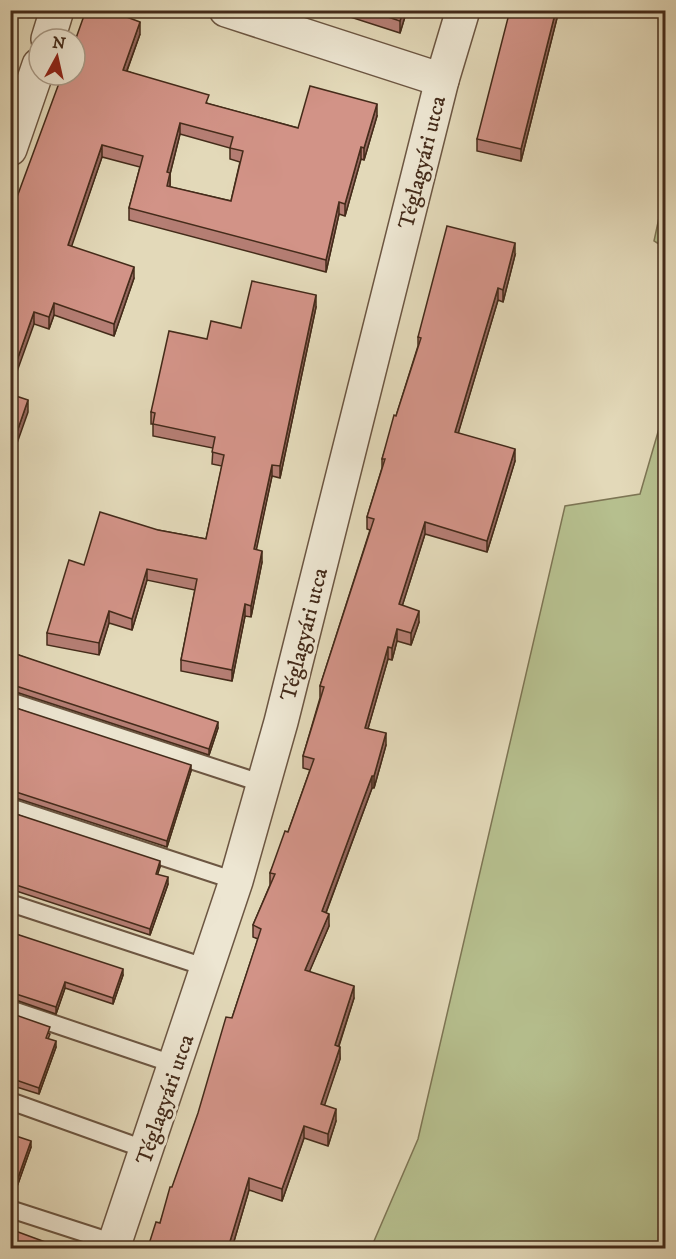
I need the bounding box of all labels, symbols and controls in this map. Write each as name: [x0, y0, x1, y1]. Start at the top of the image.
north arrow: [27, 27, 87, 87]
text: N: [51, 32, 67, 54]
street label: Téglagyári utca: [393, 92, 452, 232]
street label: Téglagyári utca: [275, 564, 334, 704]
street label: Téglagyári utca: [131, 1030, 201, 1168]

